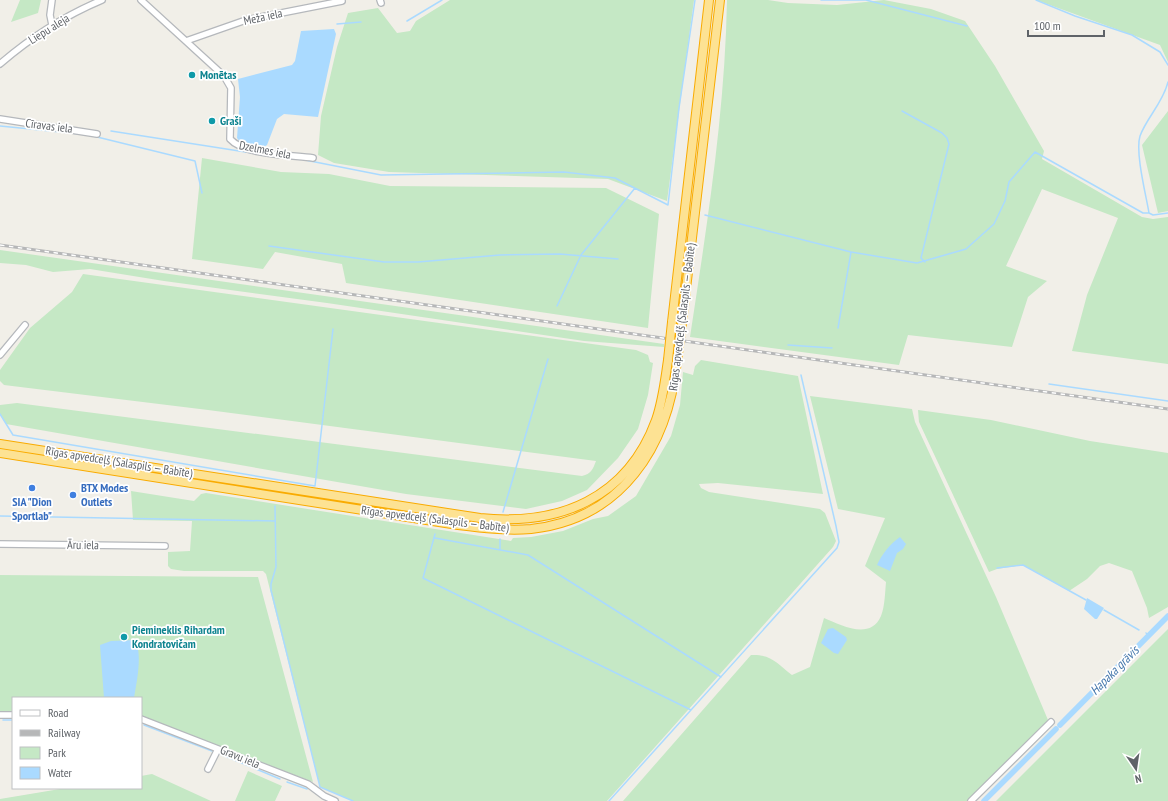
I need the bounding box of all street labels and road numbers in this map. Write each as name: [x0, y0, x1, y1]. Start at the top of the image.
street label: Meža iela: [242, 5, 284, 28]
street label: Liepu aleja: [25, 10, 72, 47]
street label: Cīravas iela: [25, 115, 74, 136]
street label: Dzelmes iela: [238, 137, 293, 162]
street label: Rīgas apvedceļš (Salaspils — Babīte): [665, 242, 698, 392]
street label: Rīgas apvedceļš (Salaspils — Babīte): [45, 442, 194, 481]
street label: Rīgas apvedceļš (Salaspils — Babīte): [360, 502, 510, 535]
street label: Āru iela: [67, 537, 99, 552]
street label: Gravu iela: [218, 742, 262, 771]

